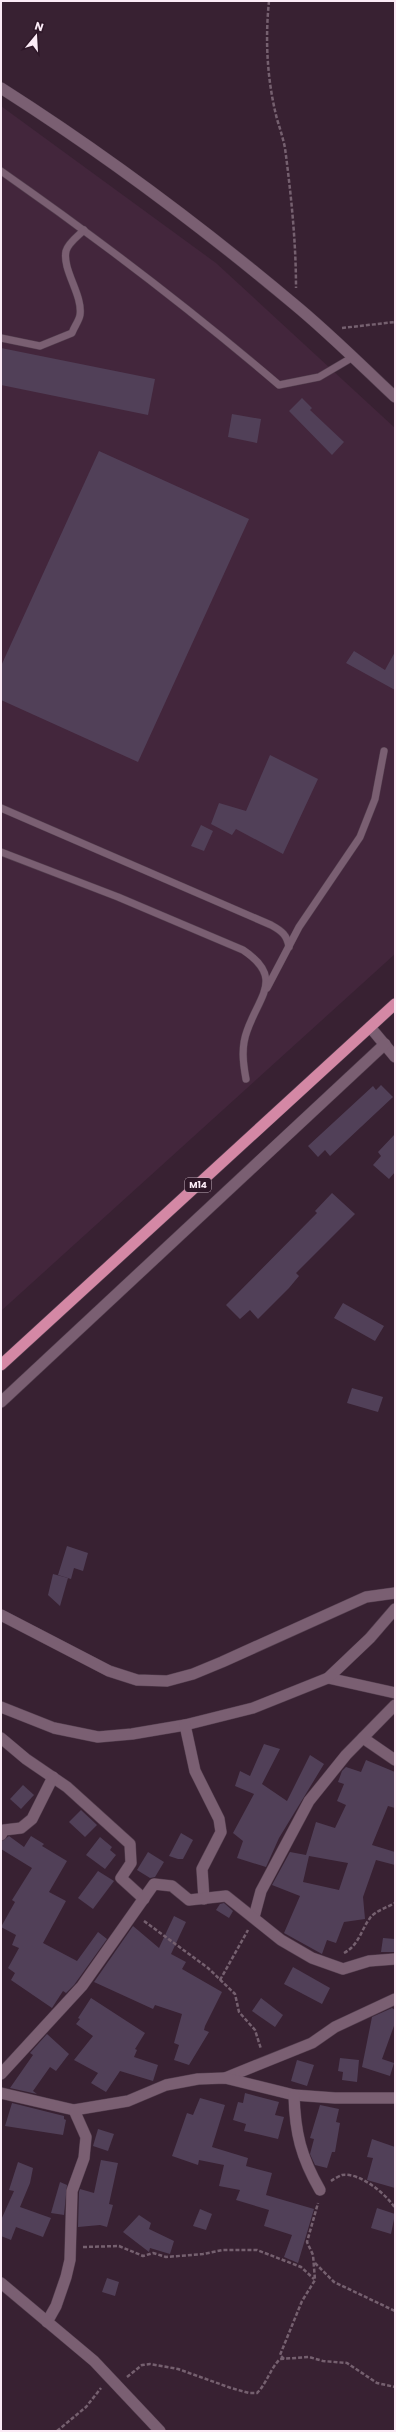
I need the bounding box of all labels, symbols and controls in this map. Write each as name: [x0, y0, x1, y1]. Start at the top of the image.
north arrow: [16, 16, 56, 56]
text: N: [33, 18, 46, 35]
road number: M14: [185, 1178, 211, 1192]

